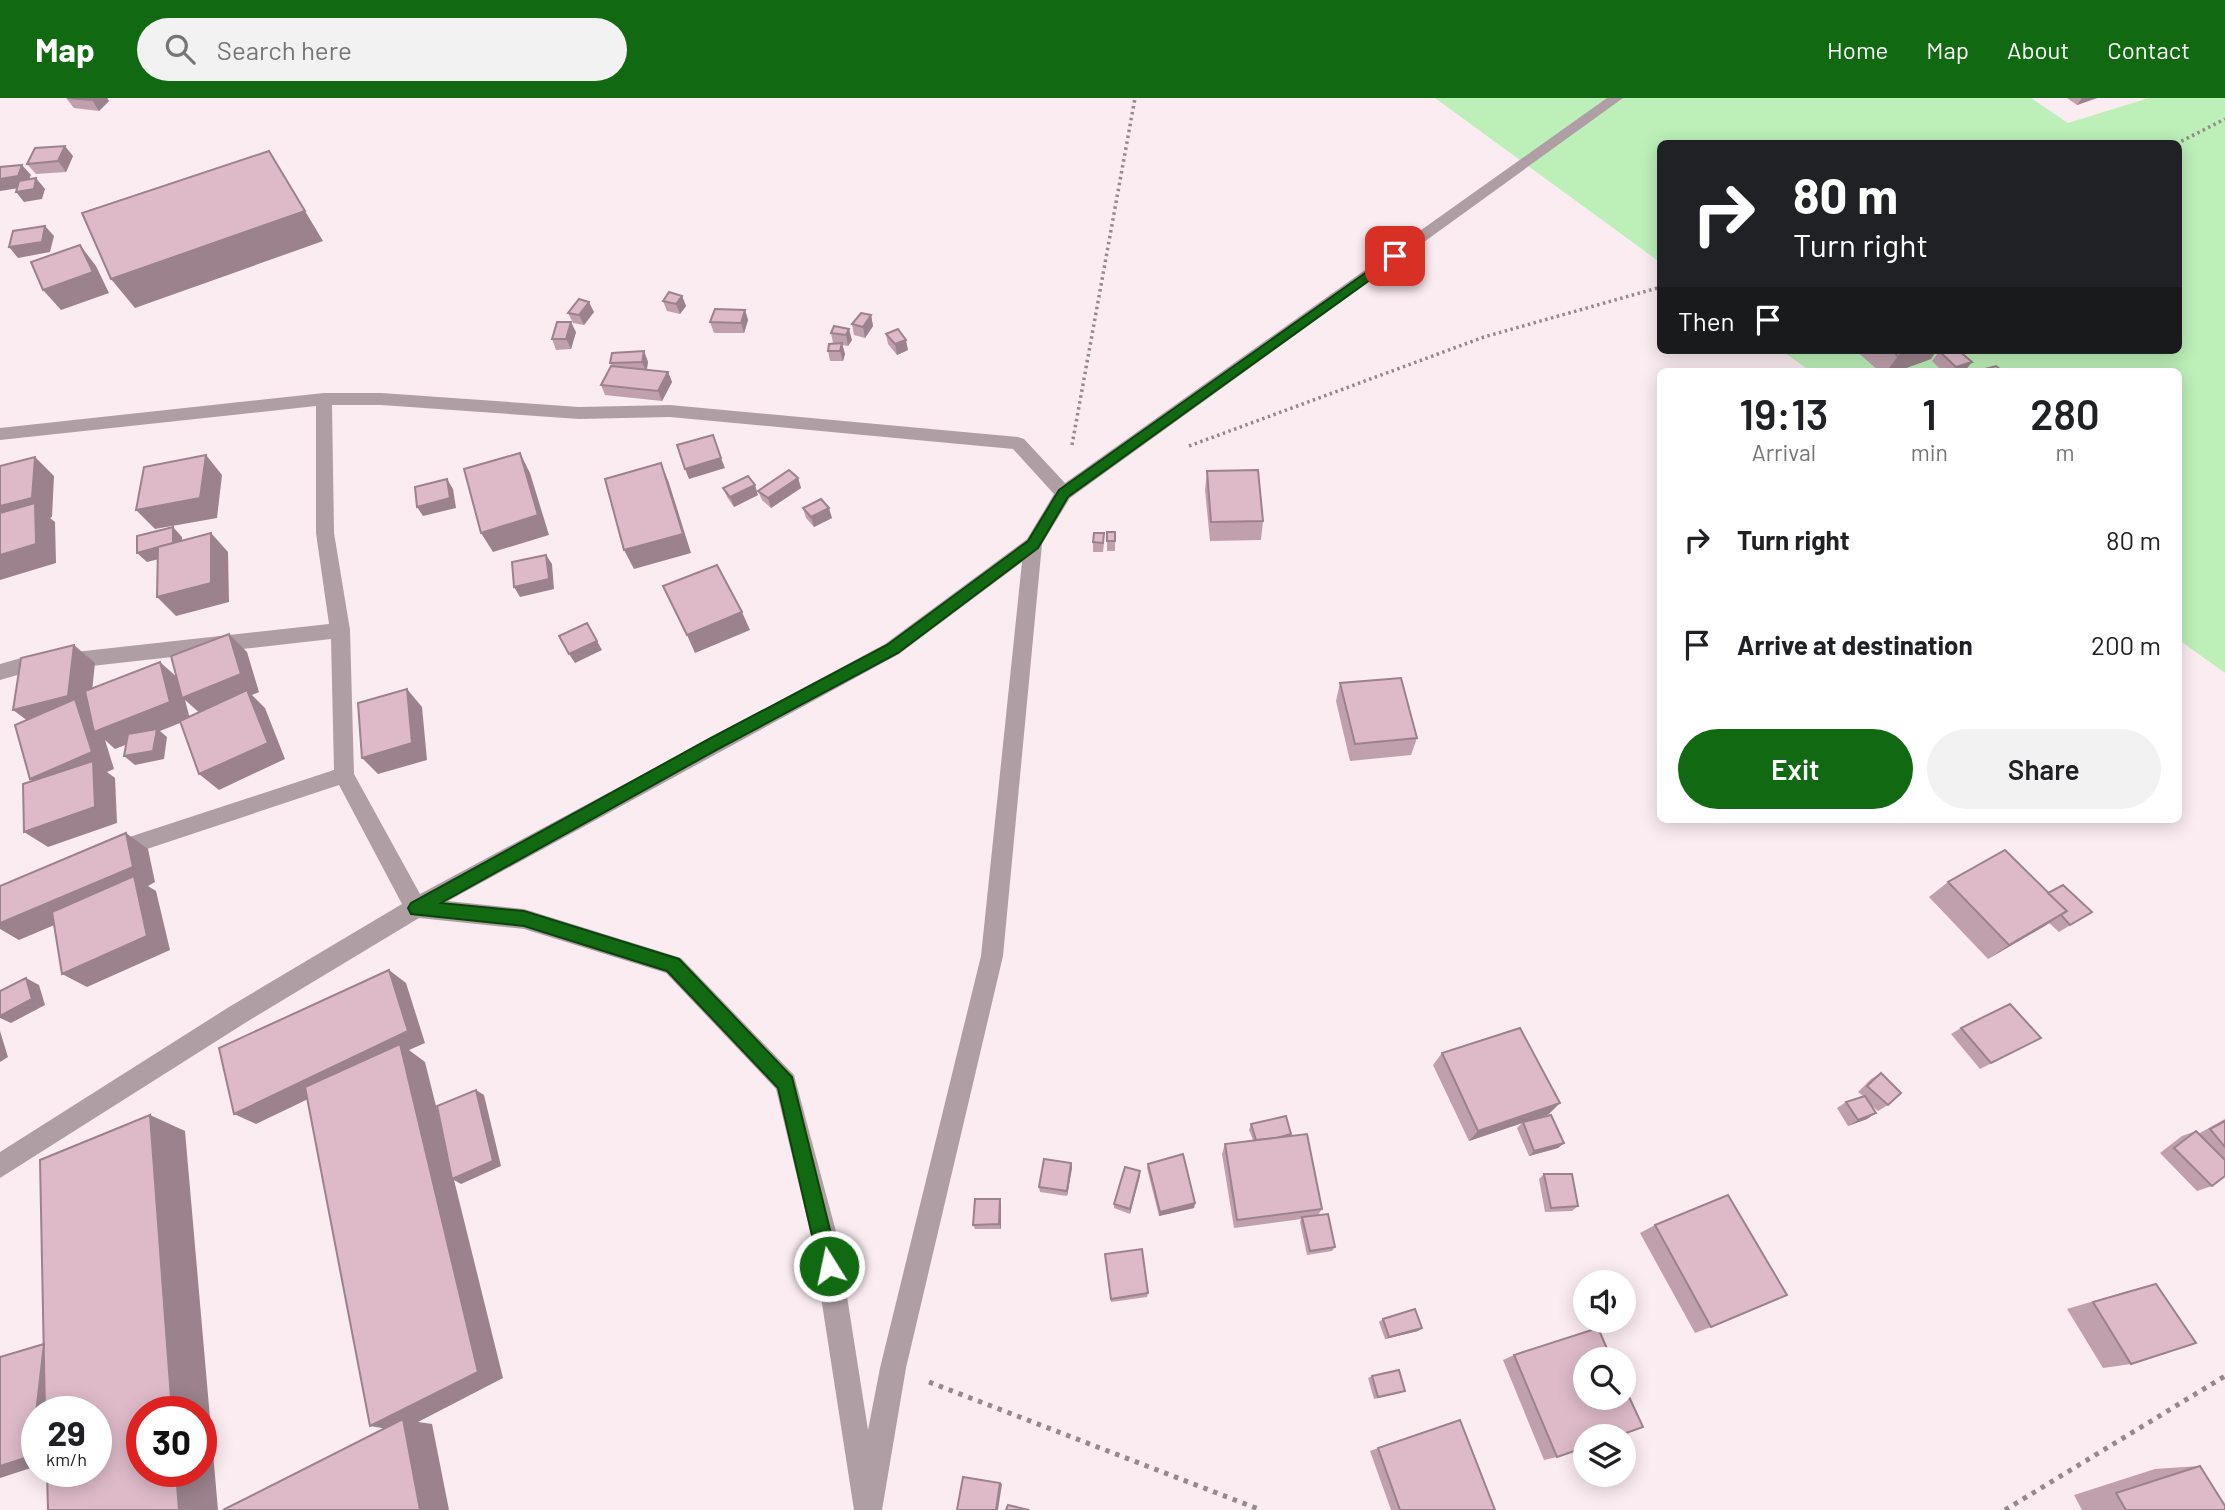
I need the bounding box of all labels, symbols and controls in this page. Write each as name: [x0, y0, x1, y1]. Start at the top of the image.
search box: [137, 18, 627, 81]
text: Map: [35, 29, 95, 69]
icon: search: [161, 30, 199, 68]
text: Search here: [217, 34, 352, 65]
text: Home: [1827, 35, 1888, 64]
text: Map: [1926, 35, 1969, 64]
text: About: [2007, 35, 2069, 64]
text: Contact: [2107, 35, 2190, 64]
text: 80 m: [1793, 165, 1898, 224]
icon: right: [1678, 168, 1769, 259]
text: Turn right: [1793, 225, 1928, 263]
pin: [1365, 226, 1425, 286]
icon: arrive: [1376, 237, 1414, 275]
icon: arrive: [1749, 301, 1787, 339]
text: Then: [1678, 305, 1735, 336]
text: 19:13: [1739, 388, 1828, 438]
text: 1: [1922, 388, 1937, 438]
text: 280: [2030, 388, 2100, 438]
text: Arrival: [1752, 438, 1816, 466]
text: min: [1911, 438, 1948, 466]
text: m: [2055, 438, 2074, 466]
icon: right: [1678, 521, 1716, 559]
text: Turn right: [1737, 524, 1850, 555]
text: 80 m: [2106, 524, 2161, 555]
icon: arrive: [1678, 626, 1716, 664]
text: Arrive at destination: [1737, 629, 1973, 660]
text: 200 m: [2091, 629, 2161, 660]
button: Exit: [1678, 729, 1913, 809]
button: Share: [1927, 729, 2161, 809]
position arrow: [792, 1229, 866, 1303]
map controls: [1573, 1270, 1636, 1487]
button: sound: [1573, 1270, 1636, 1333]
button: search: [1573, 1347, 1636, 1410]
speed limit sign: 30: [126, 1396, 217, 1487]
text: 29: [47, 1411, 86, 1453]
button: layers: [1573, 1424, 1636, 1487]
text: km/h: [46, 1448, 87, 1470]

